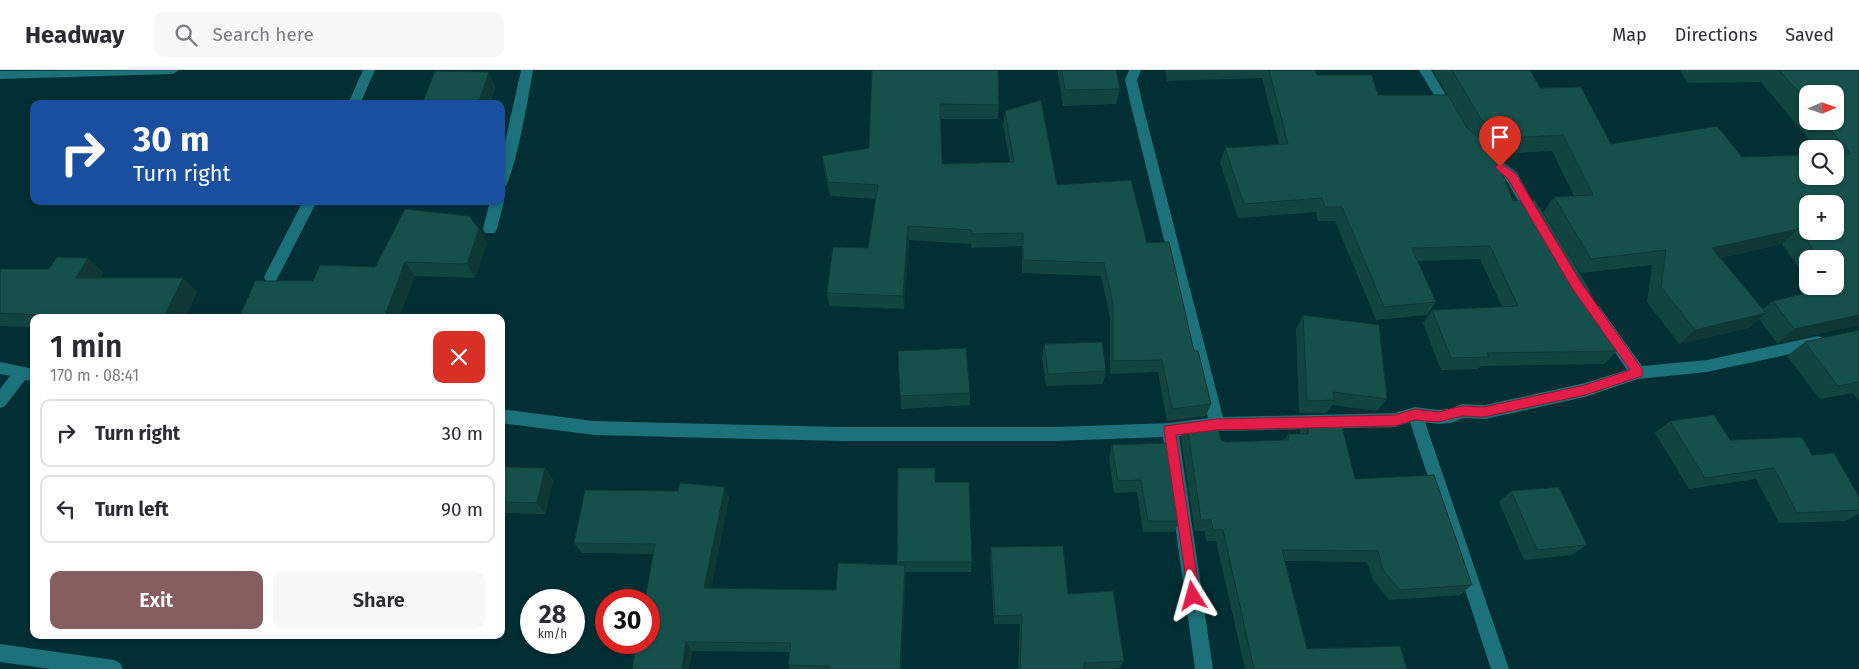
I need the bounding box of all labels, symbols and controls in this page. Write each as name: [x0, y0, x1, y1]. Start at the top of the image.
search box: [154, 12, 504, 57]
text: Headway: [25, 21, 124, 49]
icon: search: [172, 21, 200, 49]
text: Search here: [212, 23, 314, 46]
text: Map: [1612, 24, 1647, 46]
text: Directions: [1675, 24, 1757, 46]
text: Saved: [1785, 24, 1834, 46]
north arrow: [1799, 85, 1844, 130]
map controls: [1799, 85, 1844, 295]
pin: [1479, 116, 1521, 167]
text: 30 m: [133, 118, 210, 160]
icon: right: [50, 120, 115, 185]
icon: arrive: [1486, 123, 1514, 151]
button: search: [1799, 140, 1844, 185]
text: Turn right: [133, 160, 230, 187]
button: +: [1799, 195, 1844, 240]
button: −: [1799, 250, 1844, 295]
text: 1 min: [50, 329, 122, 365]
button: close: [433, 331, 485, 383]
text: 170 m · 08:41: [50, 366, 139, 385]
icon: right: [52, 419, 80, 447]
text: Turn right: [95, 422, 180, 445]
text: 30 m: [442, 422, 483, 445]
icon: left: [52, 495, 80, 523]
text: Turn left: [95, 498, 169, 521]
text: 90 m: [441, 498, 483, 521]
position arrow: [1166, 569, 1218, 621]
button: Exit: [50, 571, 263, 629]
button: Share: [273, 571, 485, 629]
speed limit sign: 30: [595, 589, 660, 654]
text: 28: [539, 600, 566, 630]
text: km/h: [538, 627, 567, 641]

